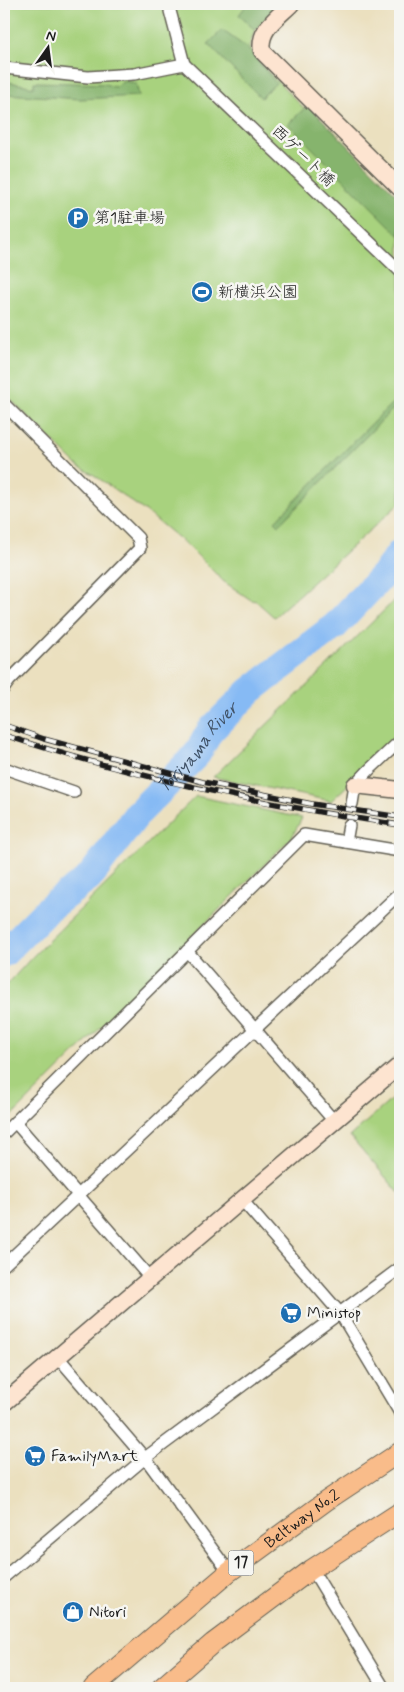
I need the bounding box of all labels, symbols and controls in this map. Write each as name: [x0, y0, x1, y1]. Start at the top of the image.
north arrow: [22, 22, 72, 72]
text: N: [44, 26, 58, 46]
street label: 西ゲート橋: [267, 121, 339, 191]
parking icon: 第1駐車場: [66, 206, 90, 230]
place label: 第1駐車場: [94, 208, 165, 229]
sports icon: 新横浜公園: [190, 280, 214, 304]
place label: 新横浜公園: [218, 282, 298, 303]
water label: Toriyama River: [152, 695, 246, 799]
supermarket icon: Ministop: [279, 1301, 303, 1325]
place label: Ministop: [307, 1303, 361, 1324]
supermarket icon: FamilyMart: [23, 1444, 47, 1468]
place label: FamilyMart: [51, 1446, 139, 1467]
street label: Beltway No.2: [260, 1484, 344, 1553]
road number: 17: [228, 1550, 254, 1576]
shop icon: Nitori: [61, 1600, 85, 1624]
place label: Nitori: [89, 1602, 126, 1623]

